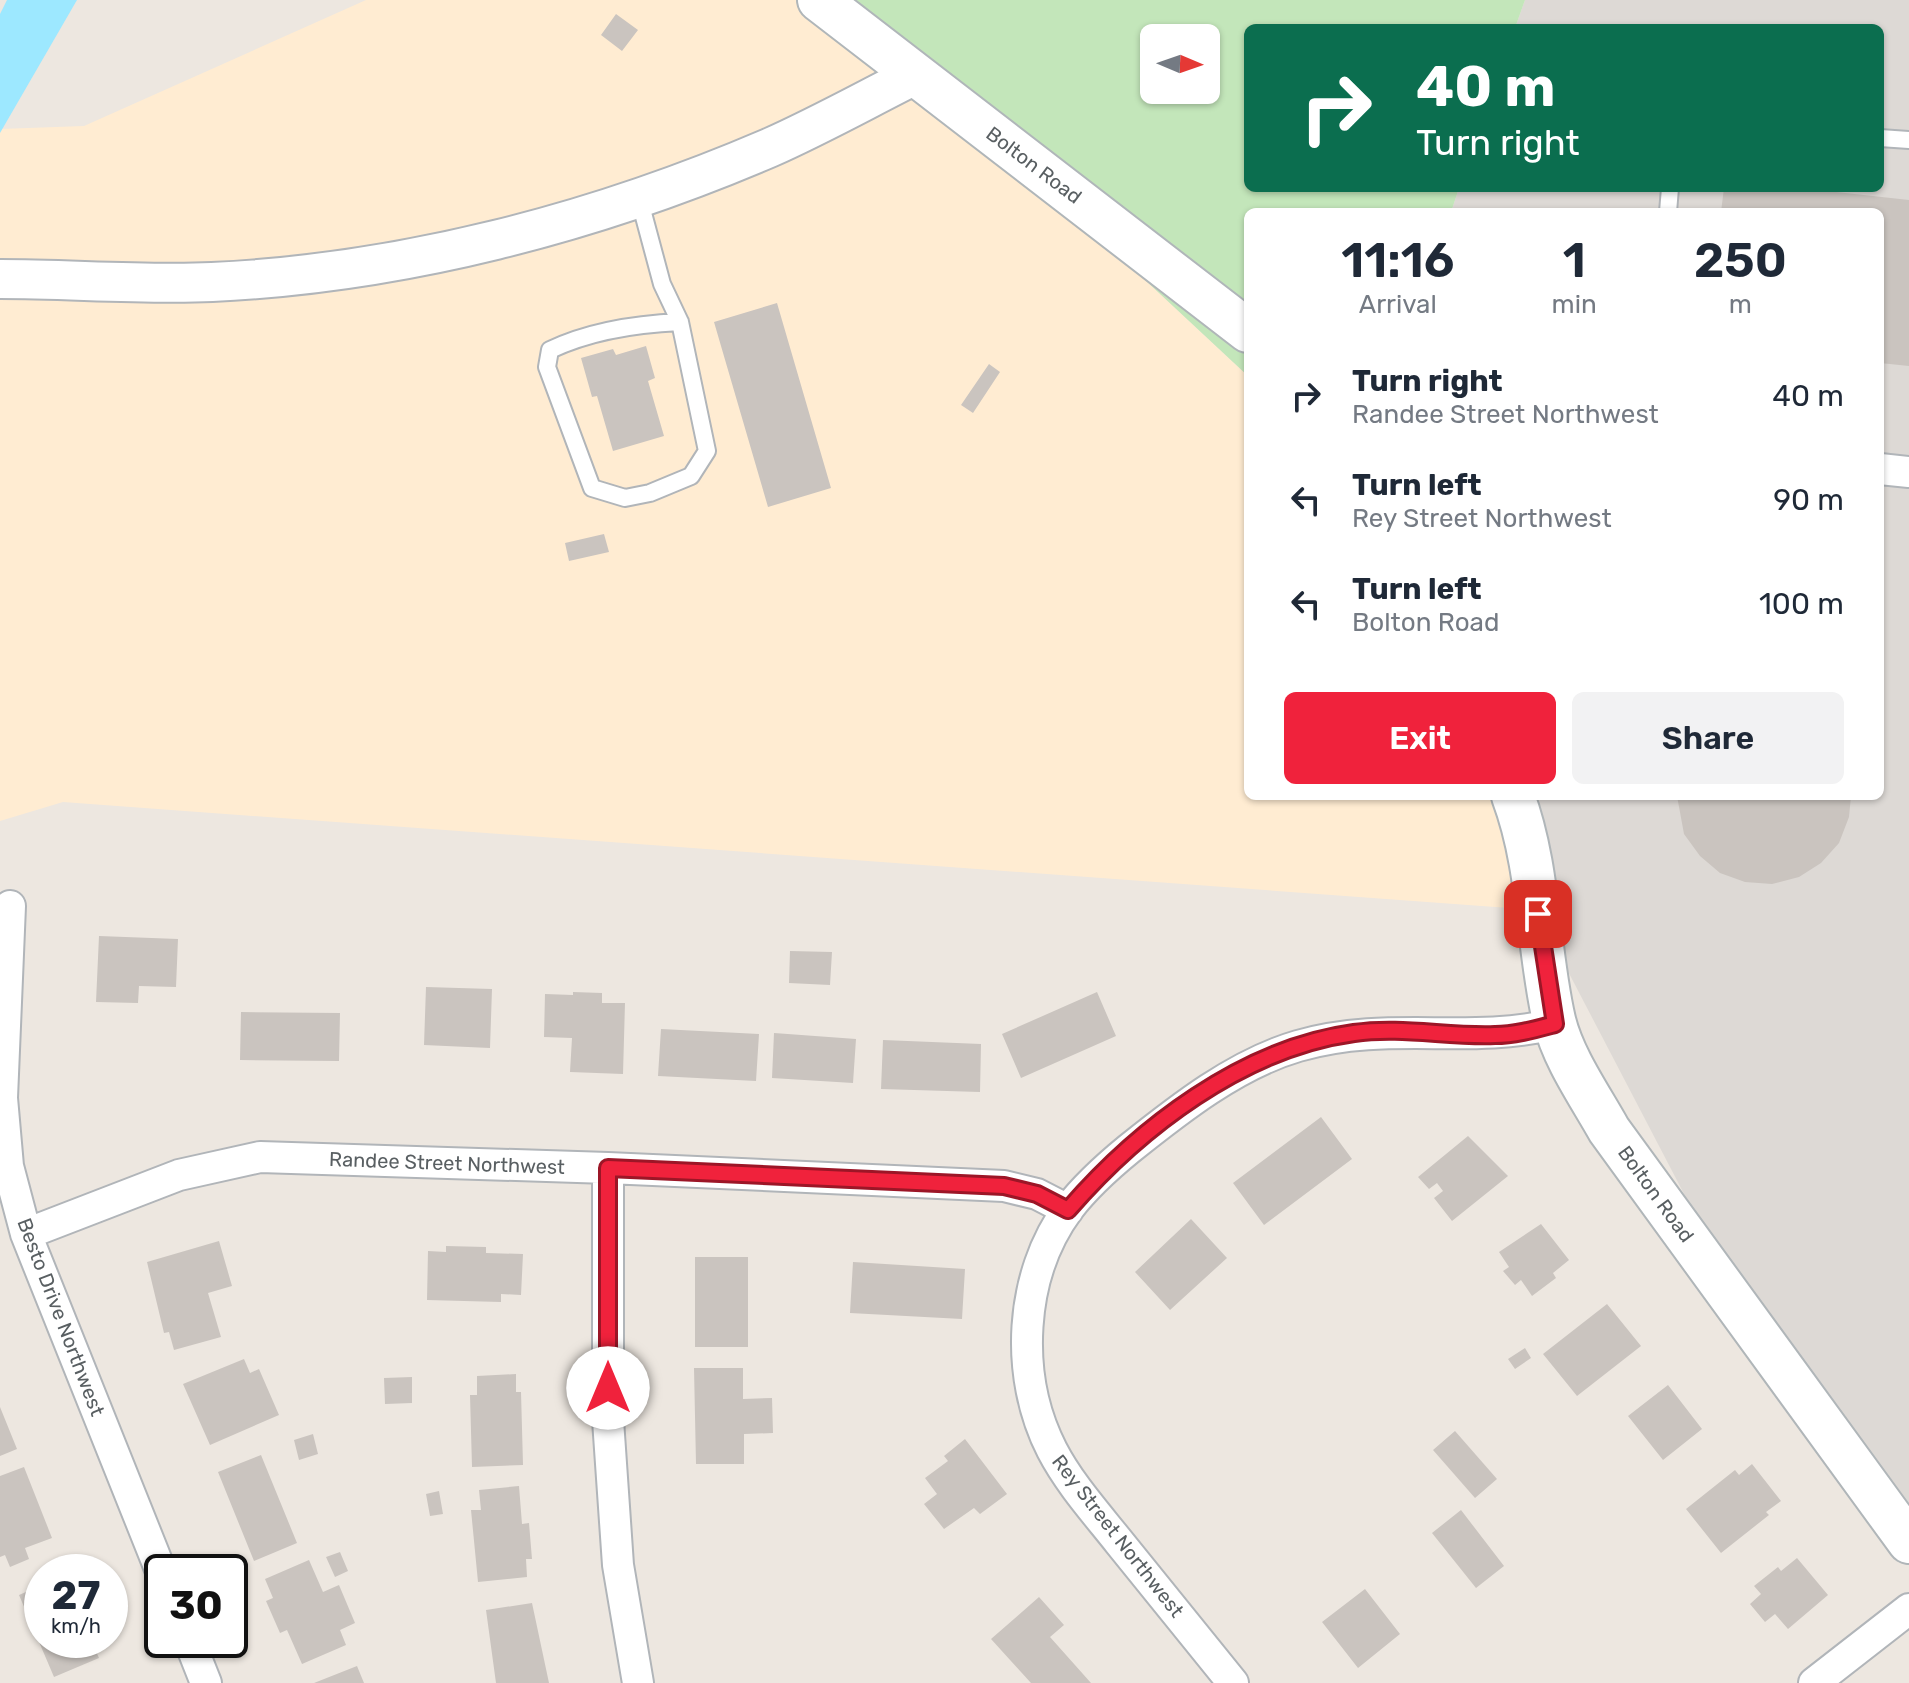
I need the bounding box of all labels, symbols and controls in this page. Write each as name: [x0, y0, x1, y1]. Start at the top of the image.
north arrow: [1140, 24, 1220, 104]
map controls: [1140, 24, 1220, 104]
text: 40 m: [1416, 54, 1556, 120]
icon: right: [1284, 56, 1388, 160]
street label: Bolton Road: [981, 121, 1087, 209]
text: Turn right: [1416, 121, 1580, 164]
text: 11:16: [1341, 232, 1454, 289]
text: 1: [1563, 232, 1586, 289]
text: 250: [1694, 232, 1787, 289]
text: Arrival: [1359, 289, 1437, 320]
text: min: [1552, 289, 1597, 320]
text: m: [1729, 289, 1752, 320]
text: Turn right: [1352, 363, 1503, 399]
icon: right: [1284, 374, 1328, 418]
text: 40 m: [1772, 378, 1844, 414]
text: Randee Street Northwest: [1352, 399, 1659, 430]
text: Turn left: [1352, 467, 1482, 503]
icon: left: [1284, 478, 1328, 522]
text: 90 m: [1773, 482, 1844, 518]
text: Rey Street Northwest: [1352, 503, 1612, 534]
text: Turn left: [1352, 571, 1482, 607]
icon: left: [1284, 582, 1328, 626]
text: 100 m: [1759, 586, 1844, 622]
text: Bolton Road: [1352, 607, 1499, 638]
button: Exit: [1284, 692, 1556, 784]
button: Share: [1572, 692, 1844, 784]
pin: [1504, 880, 1572, 948]
icon: arrive: [1516, 892, 1560, 936]
street label: Bolton Road: [1613, 1141, 1699, 1247]
street label: Randee Street Northwest: [329, 1147, 566, 1179]
street label: Besto Drive Northwest: [12, 1215, 110, 1419]
position arrow: [566, 1346, 650, 1430]
street label: Rey Street Northwest: [1047, 1450, 1189, 1622]
speed limit sign: 30: [144, 1554, 248, 1658]
text: 27: [52, 1572, 100, 1619]
text: km/h: [51, 1614, 101, 1638]

